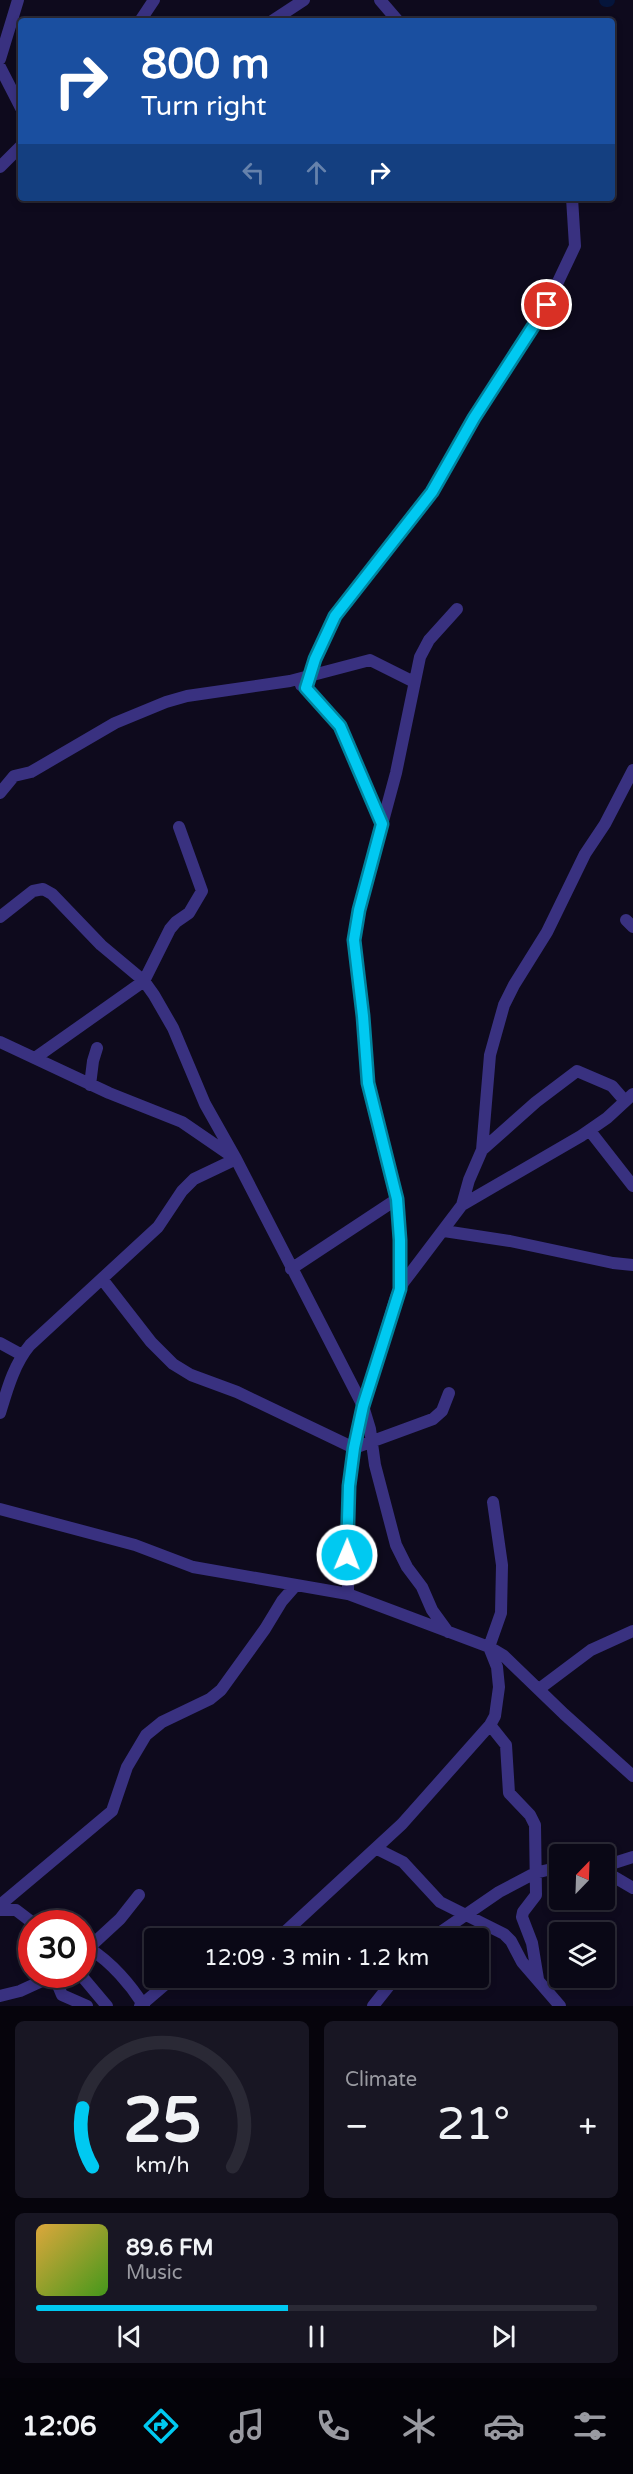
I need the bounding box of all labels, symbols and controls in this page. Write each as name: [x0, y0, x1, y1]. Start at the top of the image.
text: 800 m: [141, 39, 270, 90]
icon: right: [42, 42, 120, 120]
text: Turn right: [141, 90, 267, 123]
icon: left: [237, 156, 270, 189]
icon: ahead: [300, 156, 333, 189]
icon: right: [363, 156, 396, 189]
pin: [521, 279, 572, 330]
icon: arrive: [530, 288, 563, 321]
position arrow: [315, 1523, 379, 1587]
north arrow: [549, 1844, 615, 1910]
map controls: [549, 1844, 615, 1988]
speed limit sign: 30: [18, 1910, 96, 1988]
button: layers: [549, 1922, 615, 1988]
text: 12:09 · 3 min · 1.2 km: [204, 1945, 429, 1971]
text: Climate: [345, 2068, 417, 2092]
text: 25: [123, 2084, 201, 2159]
text: 21°: [437, 2098, 510, 2152]
text: −: [345, 2107, 369, 2146]
text: +: [578, 2107, 597, 2146]
text: km/h: [135, 2152, 189, 2178]
text: 89.6 FM: [126, 2235, 214, 2261]
text: Music: [126, 2261, 182, 2285]
icon: previous: [113, 2320, 146, 2353]
icon: pause: [300, 2320, 333, 2353]
icon: next: [487, 2320, 520, 2353]
icon: directions: [140, 2405, 182, 2447]
icon: music: [226, 2405, 268, 2447]
icon: phone: [312, 2405, 354, 2447]
icon: climate: [398, 2405, 440, 2447]
icon: car: [483, 2405, 525, 2447]
icon: filters: [569, 2405, 611, 2447]
text: 12:06: [22, 2410, 97, 2443]

